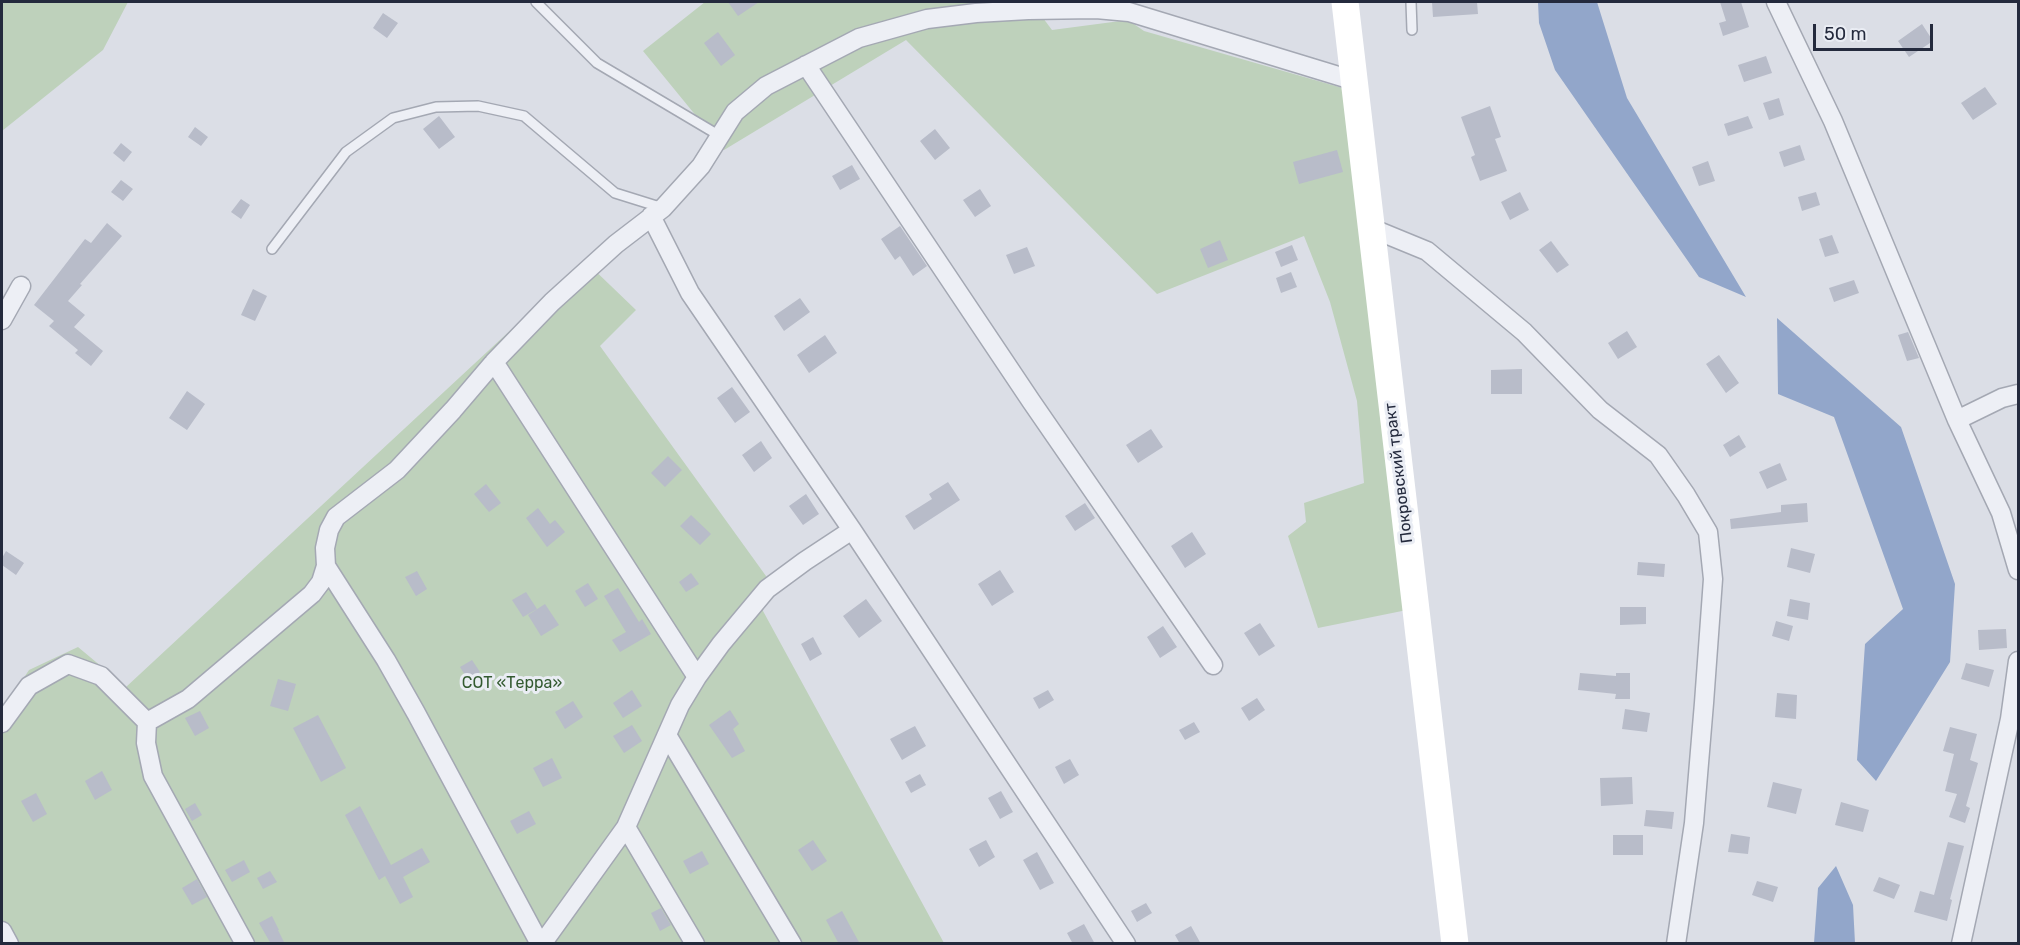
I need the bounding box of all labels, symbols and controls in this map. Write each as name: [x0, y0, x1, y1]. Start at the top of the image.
scale bar: [1816, 12, 1936, 50]
text: 50 m: [1824, 23, 1867, 45]
street label: Покровский тракт: [1381, 402, 1417, 544]
park label: СОТ «Терра»: [462, 673, 562, 693]

